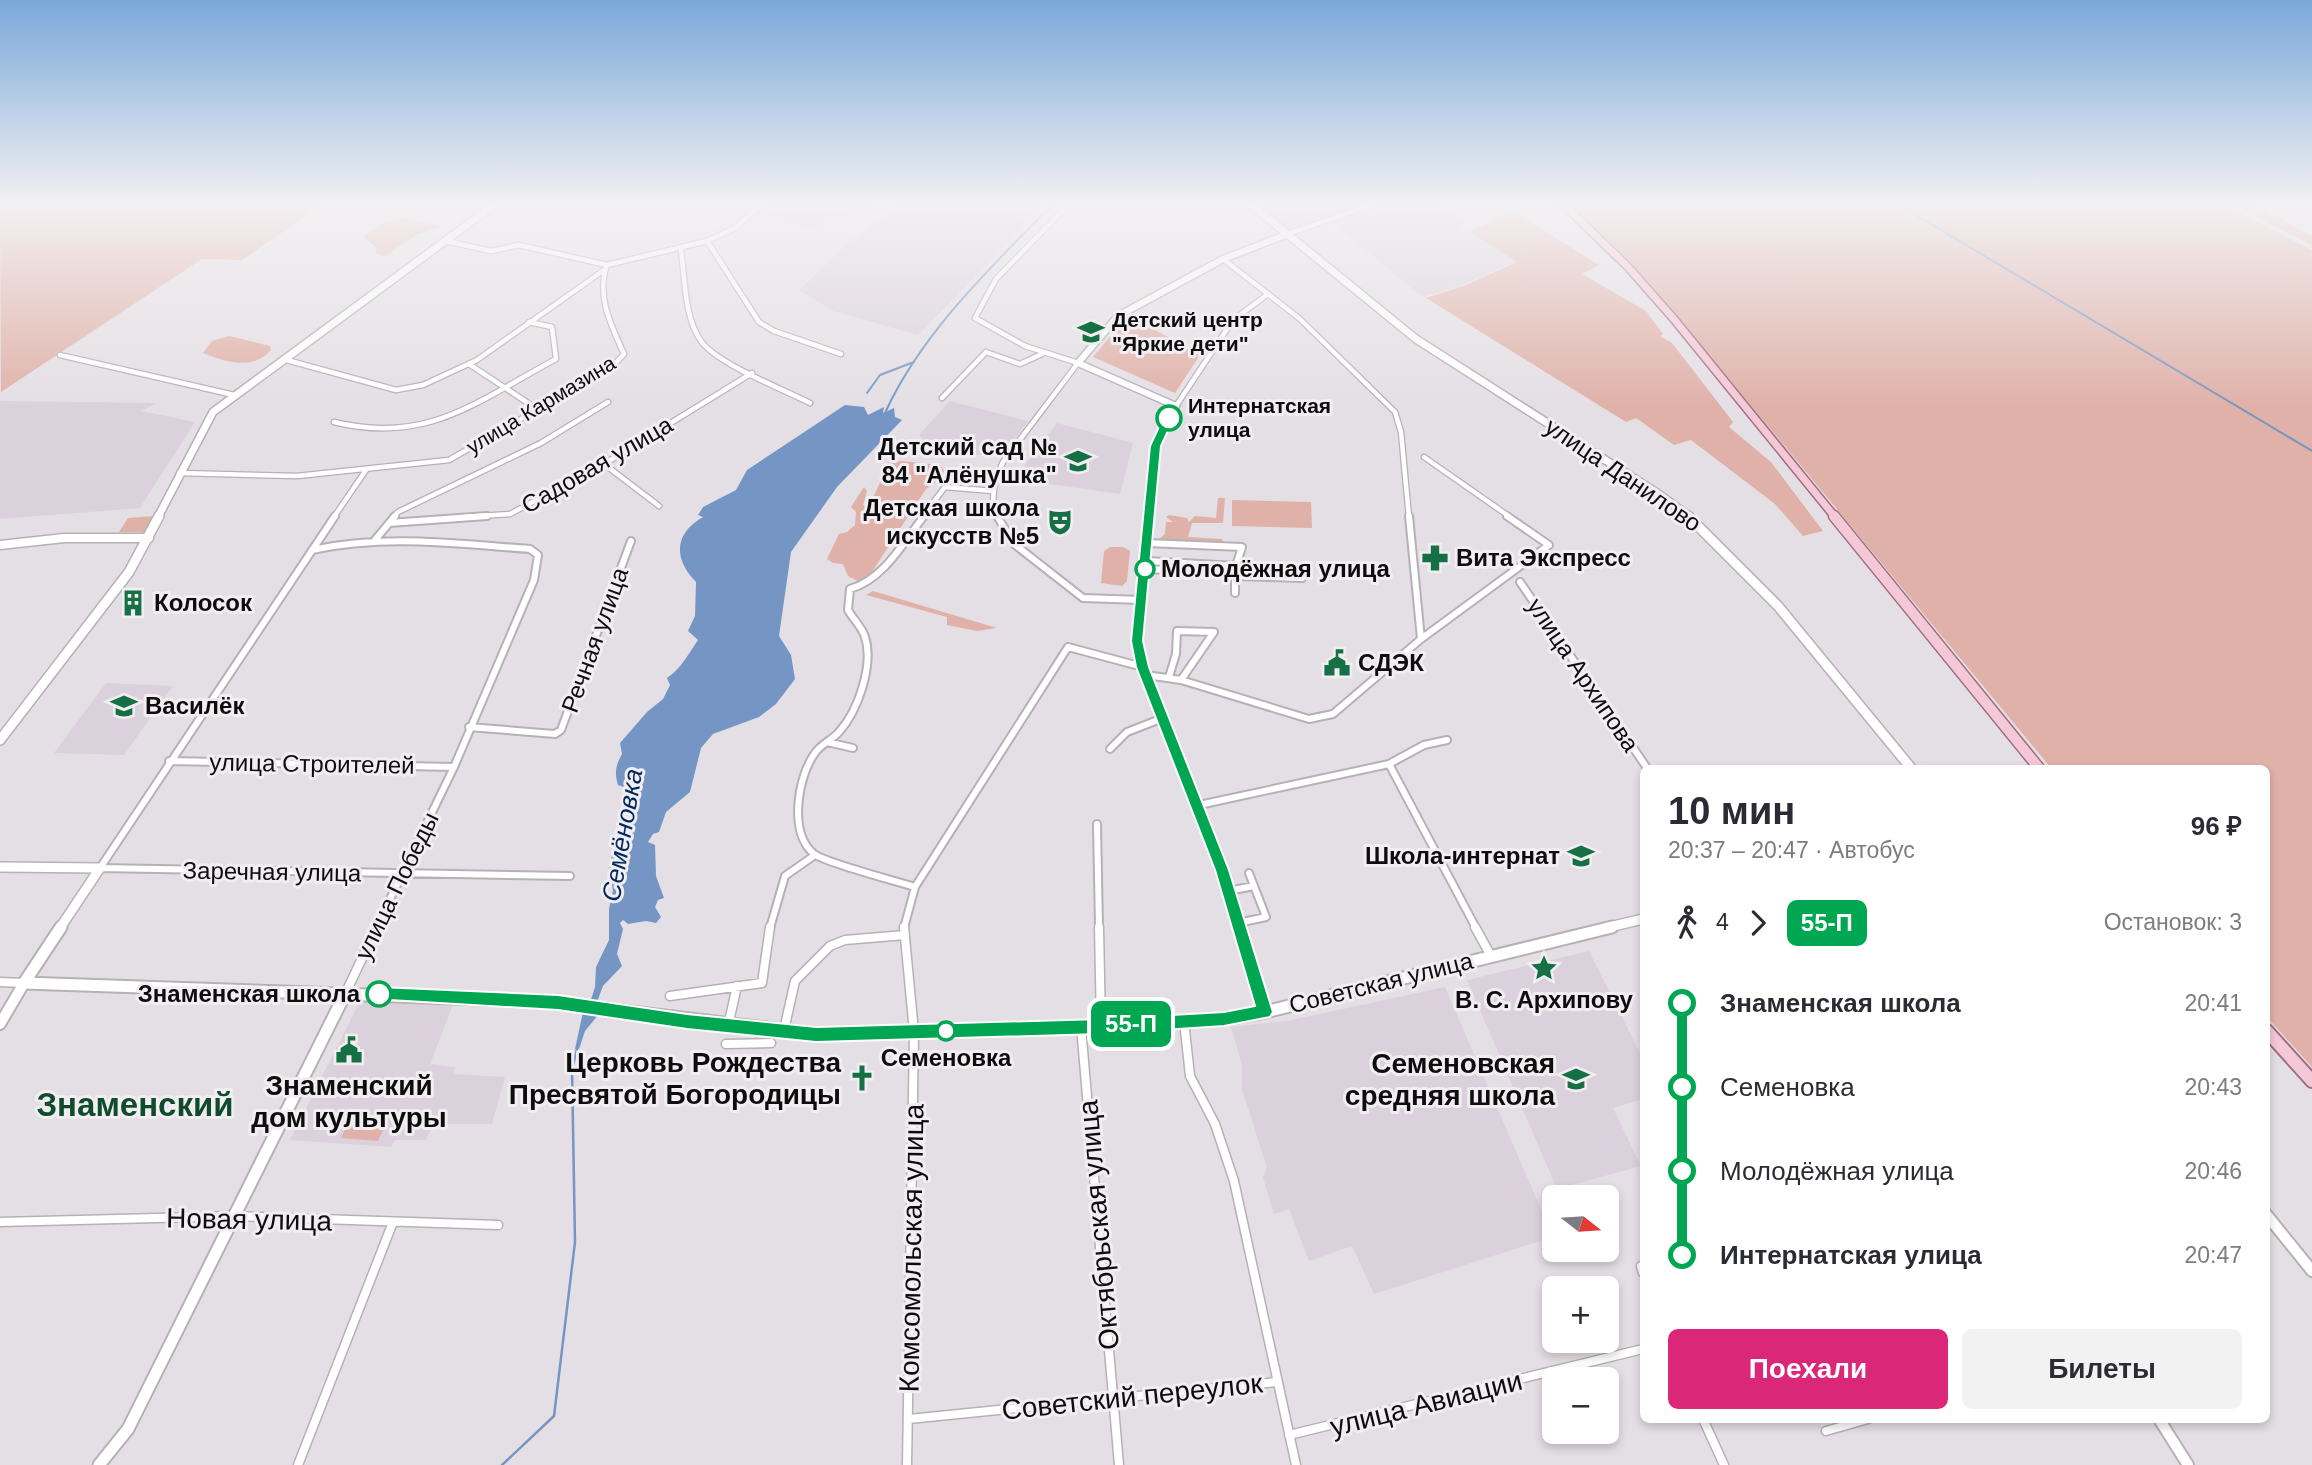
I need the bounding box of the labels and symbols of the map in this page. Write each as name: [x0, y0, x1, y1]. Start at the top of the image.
place label: Детский центр "Яркие дети": [1112, 308, 1263, 355]
school or university icon: Детский центр "Яркие дети": [1076, 317, 1106, 347]
street label: улица Кармазина: [462, 351, 620, 458]
place label: Интернатская улица: [1188, 394, 1331, 441]
marker: Интернатская улица: [1156, 405, 1182, 431]
street label: Садовая улица: [516, 410, 678, 519]
street label: улица Данилово: [1540, 412, 1706, 537]
place label: Детский сад № 84 "Алёнушка": [878, 433, 1057, 488]
school or university icon: Детский сад № 84 "Алёнушка": [1063, 446, 1093, 476]
place label: Детская школа искусств №5: [863, 494, 1040, 549]
theatre icon: Детская школа искусств №5: [1045, 507, 1075, 537]
pharmacy icon: Вита Экспресс: [1420, 543, 1450, 573]
place label: Вита Экспресс: [1456, 544, 1631, 571]
place label: Молодёжная улица: [1161, 555, 1391, 582]
marker: Молодёжная улица: [1135, 559, 1155, 579]
street label: Речная улица: [556, 563, 633, 716]
building icon: Колосок: [118, 588, 148, 618]
place label: Колосок: [154, 589, 253, 616]
street label: улица Архипова: [1522, 593, 1645, 757]
public building icon: СДЭК: [1322, 648, 1352, 678]
place label: СДЭК: [1358, 649, 1424, 676]
school or university icon: Василёк: [109, 691, 139, 721]
place label: Василёк: [145, 692, 245, 719]
street label: улица Строителей: [209, 748, 415, 779]
water label: Семёновка: [596, 766, 648, 904]
street label: улица Победы: [349, 808, 444, 964]
school or university icon: Школа-интернат: [1566, 841, 1596, 871]
place label: Школа-интернат: [1365, 842, 1560, 869]
street label: Заречная улица: [183, 856, 362, 887]
street label: Советская улица: [1286, 946, 1476, 1018]
place icon: В. С. Архипову: [1529, 953, 1559, 983]
place label: Знаменская школа: [138, 980, 361, 1007]
marker: Знаменская школа: [366, 981, 392, 1007]
place label: В. С. Архипову: [1455, 986, 1634, 1013]
line badge: 55-П: [1082, 1001, 1180, 1047]
marker: Семеновка: [936, 1021, 956, 1041]
public building icon: Знаменский дом культуры: [334, 1035, 364, 1065]
place label: Семеновка: [881, 1044, 1012, 1071]
place label: Церковь Рождества Пресвятой Богородицы: [509, 1047, 841, 1110]
place label: Семеновская средняя школа: [1345, 1048, 1555, 1111]
church icon: Церковь Рождества Пресвятой Богородицы: [847, 1063, 877, 1093]
school or university icon: Семеновская средняя школа: [1561, 1064, 1591, 1094]
place label: Знаменский дом культуры: [251, 1070, 447, 1133]
district label: Знаменский: [36, 1086, 234, 1123]
street label: Октябрьская улица: [1072, 1098, 1125, 1351]
street label: Комсомольская улица: [893, 1103, 930, 1393]
north arrow: [1542, 1185, 1619, 1262]
street label: Новая улица: [166, 1203, 333, 1236]
street label: улица Авиации: [1327, 1365, 1525, 1442]
street label: Советский переулок: [1000, 1367, 1265, 1426]

